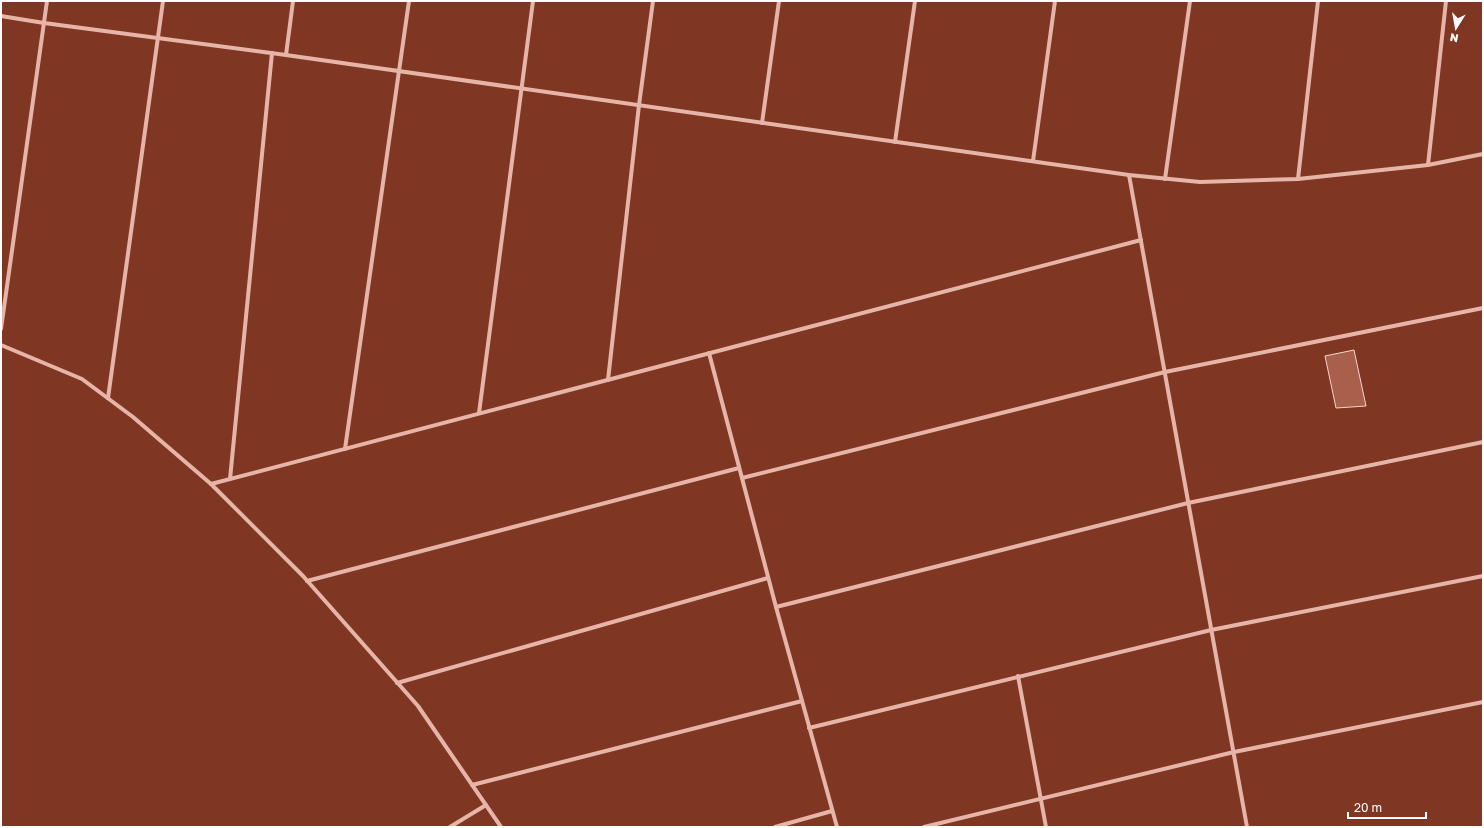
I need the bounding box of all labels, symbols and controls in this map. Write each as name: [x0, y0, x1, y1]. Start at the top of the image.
north arrow: [1436, 8, 1476, 48]
text: N: [1449, 31, 1459, 45]
scale bar: [1348, 794, 1426, 820]
text: 20 m: [1354, 800, 1382, 815]

